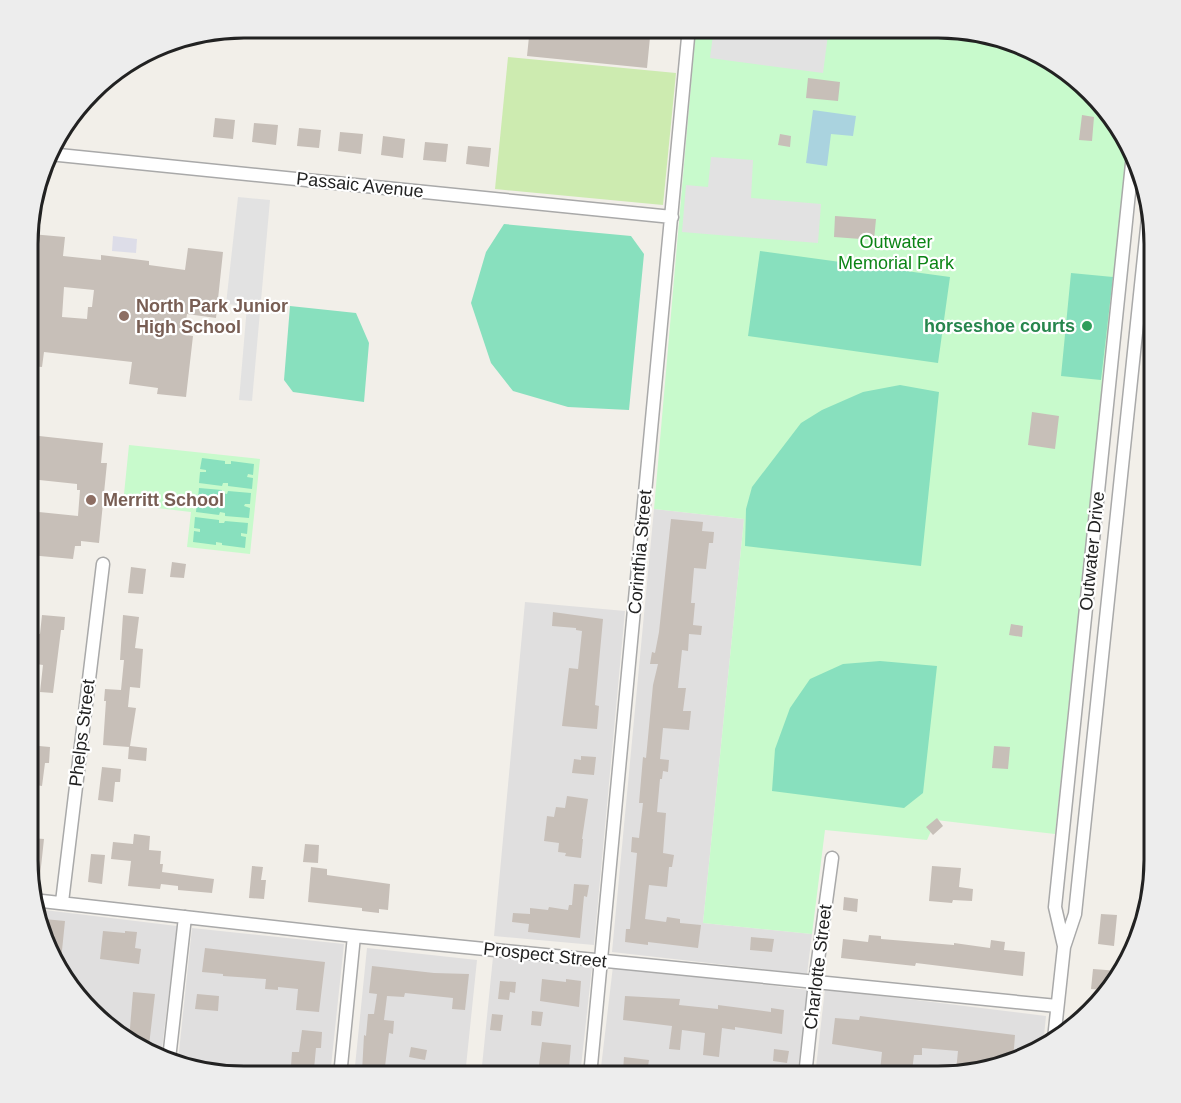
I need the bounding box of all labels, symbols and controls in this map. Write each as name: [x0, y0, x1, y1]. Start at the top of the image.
street label: Passaic Avenue: [295, 168, 425, 202]
park label: Outwater Memorial Park: [838, 232, 955, 273]
place label: North Park Junior High School: [136, 296, 288, 337]
marker: North Park Junior High School: [117, 309, 131, 323]
place label: horseshoe courts: [924, 316, 1075, 336]
marker: horseshoe courts: [1080, 319, 1094, 333]
street label: Corinthia Street: [625, 489, 655, 615]
place label: Merritt School: [103, 490, 224, 510]
street label: Outwater Drive: [1076, 490, 1108, 612]
marker: Merritt School: [84, 493, 98, 507]
street label: Phelps Street: [65, 678, 99, 788]
street label: Charlotte Street: [800, 903, 836, 1031]
street label: Prospect Street: [482, 939, 608, 971]

